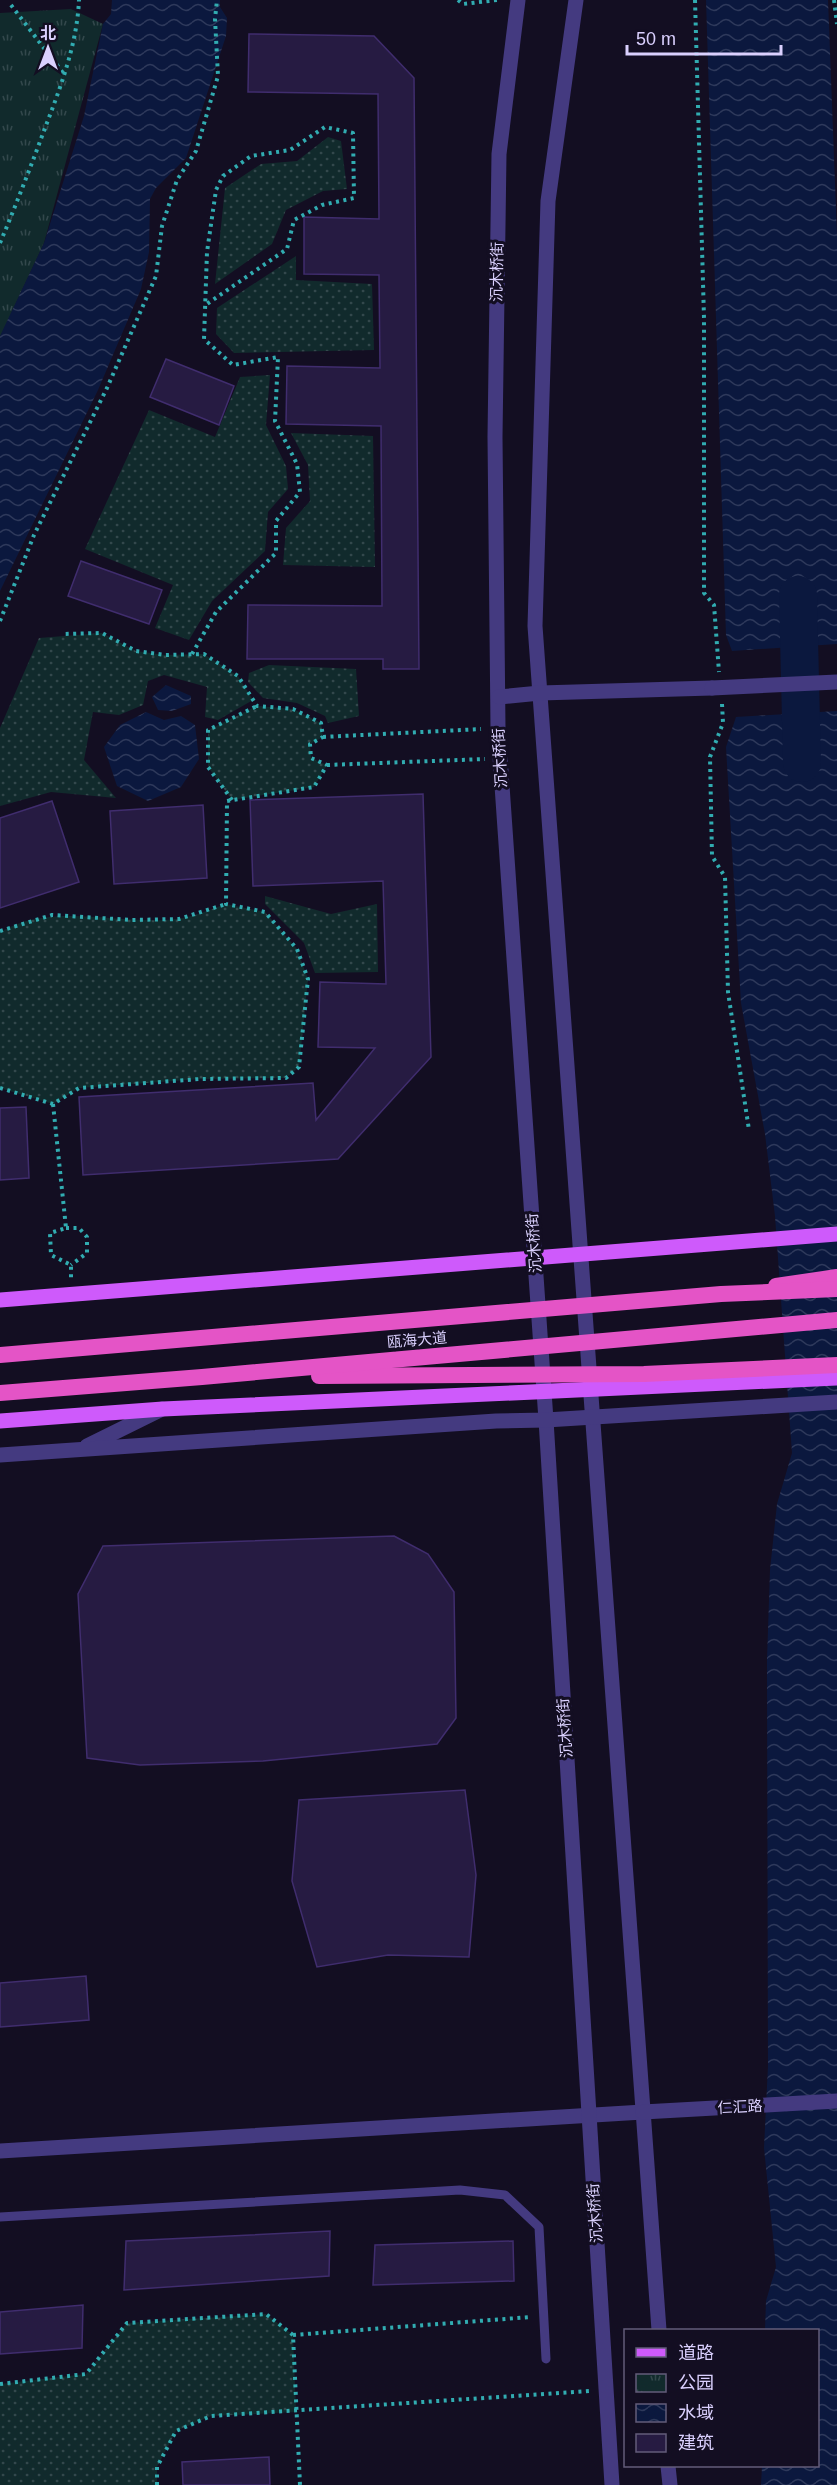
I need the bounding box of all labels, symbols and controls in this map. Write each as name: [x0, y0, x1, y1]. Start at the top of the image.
north arrow: [18, 18, 78, 78]
scale bar: [627, 18, 782, 56]
text: 北: [40, 25, 56, 42]
text: 50 m: [636, 29, 676, 49]
street label: 沉木桥街: [487, 242, 506, 302]
street label: 沉木桥街: [489, 728, 510, 788]
street label: 沉木桥街: [523, 1213, 544, 1274]
street label: 瓯海大道: [386, 1328, 448, 1351]
street label: 沉木桥街: [554, 1698, 575, 1759]
street label: 仁汇路: [717, 2097, 763, 2116]
street label: 沉木桥街: [584, 2183, 605, 2244]
legend: [624, 2329, 819, 2467]
text: 道路: [678, 2343, 714, 2363]
text: 公园: [678, 2373, 714, 2393]
text: 水域: [678, 2403, 714, 2423]
text: 建筑: [678, 2433, 714, 2453]

